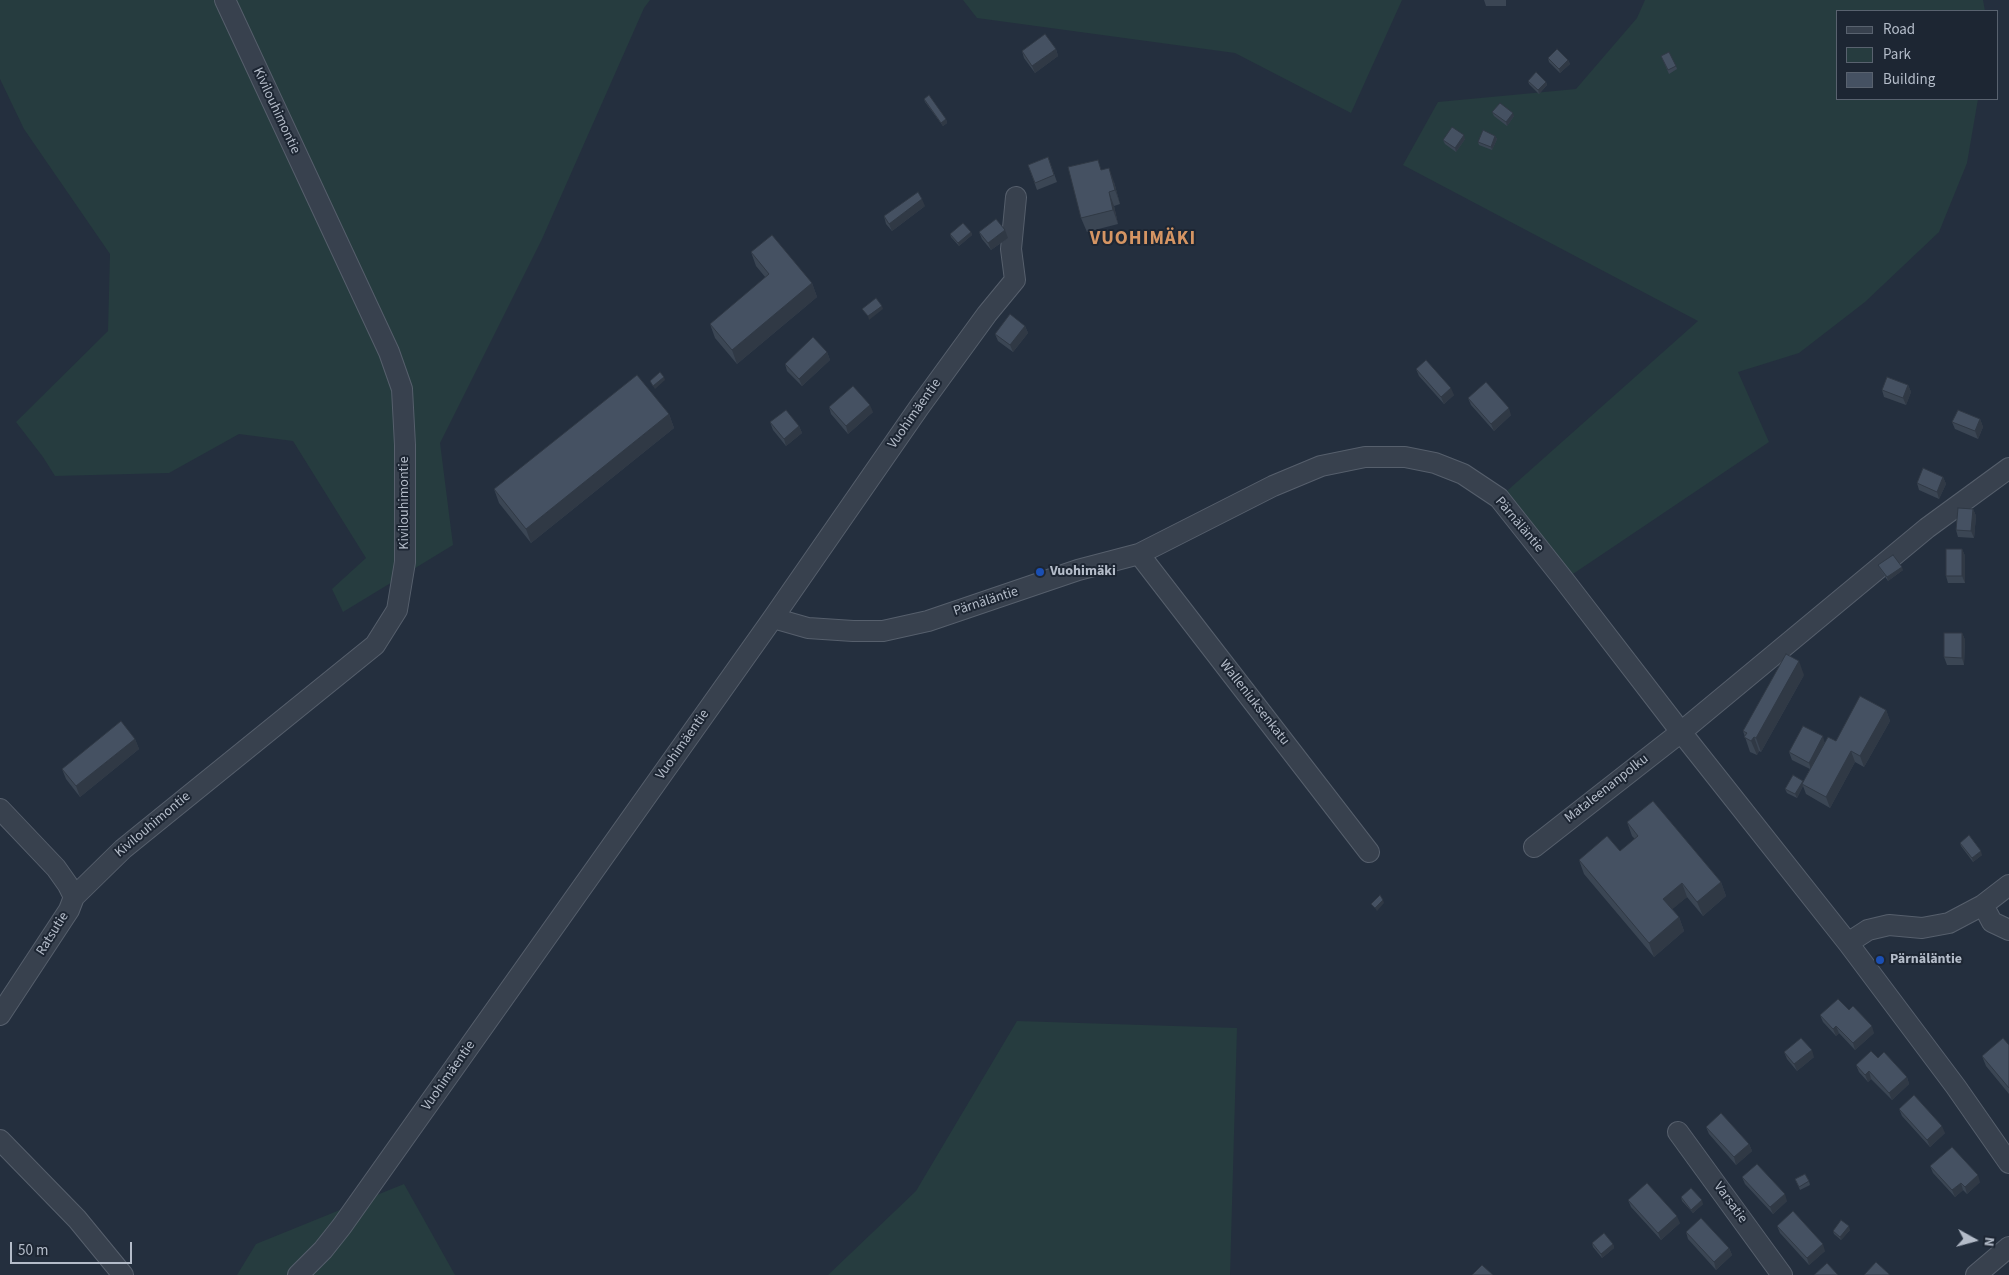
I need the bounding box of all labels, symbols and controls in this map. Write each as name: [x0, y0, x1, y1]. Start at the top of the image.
legend: [1836, 10, 1999, 100]
text: Road: [1883, 19, 1915, 40]
text: Park: [1883, 44, 1911, 65]
street label: Kivilouhimontie: [249, 65, 303, 157]
text: Building: [1883, 69, 1935, 90]
district label: VUOHIMÄKI: [1089, 229, 1197, 251]
street label: Vuohimäentie: [885, 376, 945, 452]
street label: Kivilouhimontie: [397, 456, 413, 550]
street label: Pärnäläntie: [1491, 494, 1547, 556]
place label: Vuohimäki: [1050, 564, 1116, 580]
marker: Vuohimäki: [1034, 566, 1046, 578]
street label: Pärnäläntie: [951, 584, 1021, 620]
street label: Walleniuksenkatu: [1215, 657, 1293, 749]
street label: Vuohimäentie: [653, 707, 713, 783]
street label: Mataleenanpolku: [1562, 751, 1652, 827]
street label: Kivilouhimontie: [112, 789, 194, 861]
street label: Ratsutie: [33, 909, 73, 959]
place label: Pärnäläntie: [1890, 952, 1962, 968]
marker: Pärnäläntie: [1874, 954, 1886, 966]
street label: Vuohimäentie: [419, 1038, 479, 1114]
street label: Varsatie: [1710, 1179, 1750, 1227]
north arrow: [1949, 1215, 1999, 1265]
scale bar: [12, 1232, 135, 1264]
text: N: [1978, 1236, 1999, 1248]
text: 50 m: [18, 1240, 48, 1261]

